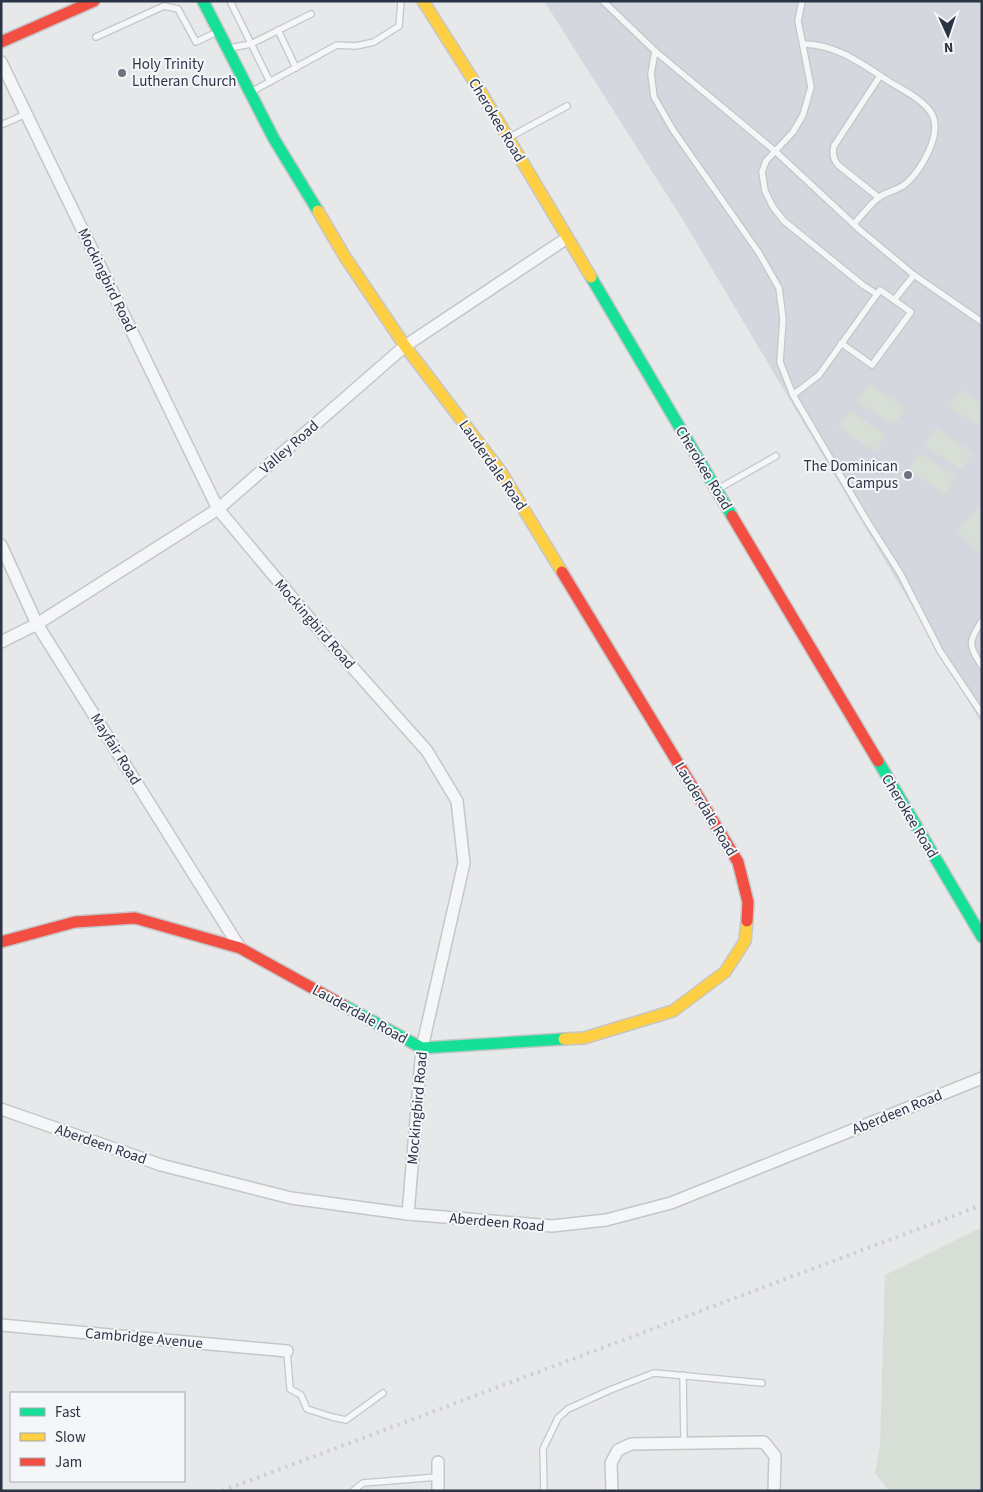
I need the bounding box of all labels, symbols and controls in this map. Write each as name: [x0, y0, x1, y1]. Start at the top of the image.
north arrow: [923, 10, 973, 60]
text: N: [943, 37, 954, 57]
place label: Holy Trinity Lutheran Church: [132, 54, 237, 92]
marker: Holy Trinity Lutheran Church: [116, 67, 128, 79]
street label: Cherokee Road: [463, 74, 530, 166]
street label: Mockingbird Road: [72, 225, 141, 336]
street label: Valley Road: [255, 416, 324, 479]
street label: Lauderdale Road: [454, 416, 532, 515]
street label: Cherokee Road: [670, 422, 737, 514]
place label: The Dominican Campus: [804, 456, 898, 494]
marker: The Dominican Campus: [902, 469, 914, 481]
street label: Mockingbird Road: [270, 575, 360, 674]
street label: Mayfair Road: [85, 709, 146, 789]
street label: Lauderdale Road: [669, 758, 742, 860]
street label: Cherokee Road: [876, 770, 943, 862]
street label: Lauderdale Road: [308, 980, 411, 1049]
street label: Mockingbird Road: [402, 1051, 433, 1165]
street label: Aberdeen Road: [849, 1085, 945, 1140]
street label: Aberdeen Road: [52, 1119, 149, 1170]
street label: Aberdeen Road: [448, 1208, 545, 1237]
street label: Cambridge Avenue: [84, 1323, 204, 1354]
legend: [10, 1392, 185, 1482]
text: Fast: [55, 1402, 81, 1423]
text: Slow: [55, 1427, 86, 1448]
text: Jam: [55, 1452, 82, 1473]

